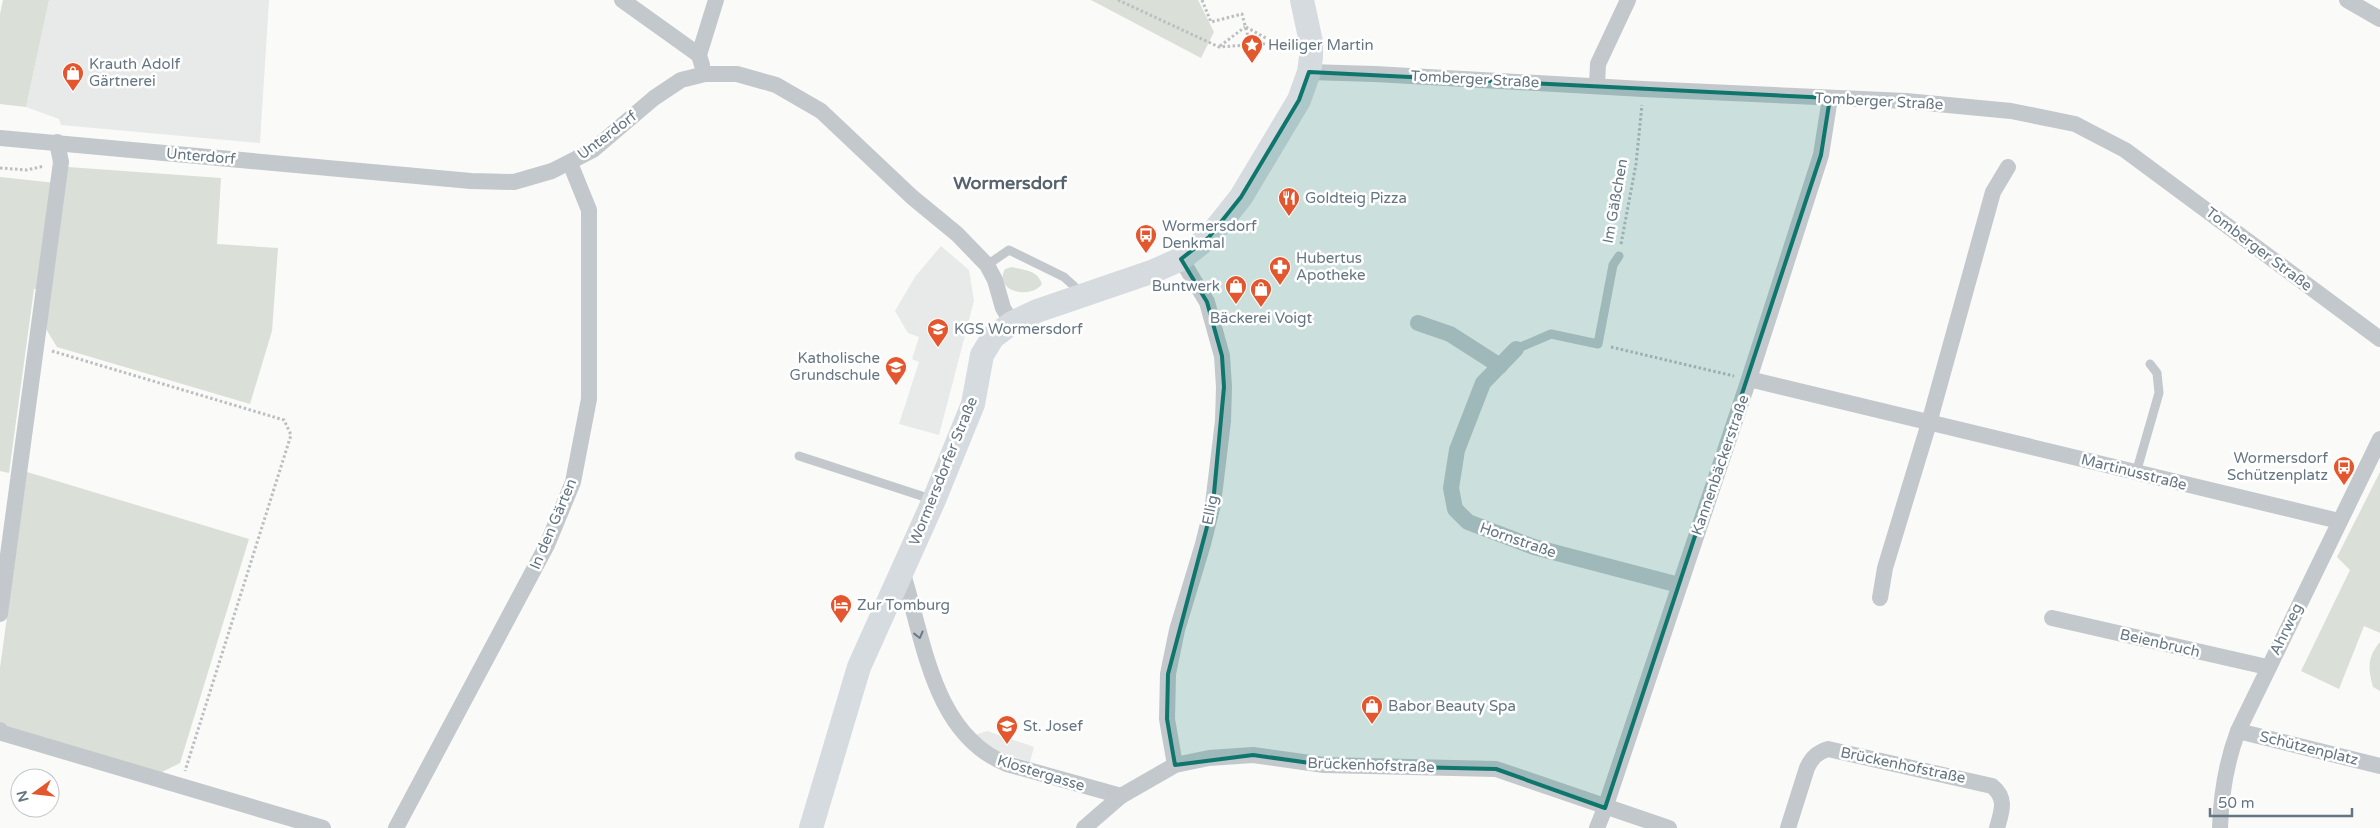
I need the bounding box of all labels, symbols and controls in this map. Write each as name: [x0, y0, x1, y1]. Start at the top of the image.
place icon: Heiliger Martin: [1240, 33, 1264, 64]
place label: Heiliger Martin: [1268, 36, 1374, 54]
place label: Krauth Adolf Gärtnerei: [89, 55, 180, 90]
shop icon: Krauth Adolf Gärtnerei: [61, 61, 85, 92]
street label: Tomberger Straße: [1410, 67, 1540, 91]
street label: Tomberger Straße: [1814, 89, 1944, 113]
street label: Unterdorf: [574, 107, 640, 163]
street label: Unterdorf: [165, 144, 237, 168]
street label: Im Gäßchen: [1599, 157, 1631, 245]
district label: Wormersdorf: [953, 172, 1068, 194]
restaurant icon: Goldteig Pizza: [1277, 186, 1301, 217]
place label: Goldteig Pizza: [1305, 189, 1407, 207]
street label: Tomberger Straße: [2202, 203, 2316, 295]
place label: Wormersdorf Denkmal: [1162, 217, 1257, 252]
bus stop icon: Wormersdorf Denkmal: [1134, 223, 1158, 254]
place label: Hubertus Apotheke: [1296, 249, 1366, 284]
pharmacy icon: Hubertus Apotheke: [1268, 255, 1292, 286]
shop icon: Buntwerk: [1224, 274, 1248, 305]
place label: Buntwerk: [1152, 277, 1220, 295]
shop icon: Bäckerei Voigt: [1249, 277, 1273, 308]
place label: Bäckerei Voigt: [1210, 309, 1313, 327]
school or university icon: KGS Wormersdorf: [926, 317, 950, 348]
place label: KGS Wormersdorf: [954, 320, 1083, 338]
place label: Katholische Grundschule: [790, 349, 880, 384]
school or university icon: Katholische Grundschule: [884, 355, 908, 386]
street label: Kannenbäckerstraße: [1688, 392, 1752, 538]
street label: Wormersdorfer Straße: [905, 394, 981, 548]
place label: Wormersdorf Schützenplatz: [2227, 449, 2328, 484]
street label: Martinusstraße: [2079, 450, 2189, 494]
bus stop icon: Wormersdorf Schützenplatz: [2332, 455, 2356, 486]
street label: In den Gärten: [526, 476, 580, 572]
street label: Ellig: [1198, 493, 1222, 527]
street label: Hornstraße: [1477, 519, 1559, 561]
hotel icon: Zur Tomburg: [829, 593, 853, 624]
place label: Zur Tomburg: [857, 596, 950, 614]
street label: Ahrweg: [2266, 600, 2306, 658]
street label: Beienbruch: [2118, 625, 2202, 661]
one-way arrow: [914, 630, 924, 638]
shop icon: Babor Beauty Spa: [1360, 694, 1384, 725]
place label: Babor Beauty Spa: [1388, 697, 1516, 715]
school or university icon: St. Josef: [995, 714, 1019, 745]
place label: St. Josef: [1023, 717, 1083, 735]
street label: Schützenplatz: [2258, 727, 2360, 769]
street label: Brückenhofstraße: [1839, 743, 1967, 787]
street label: Klostergasse: [995, 751, 1087, 795]
street label: Brückenhofstraße: [1307, 754, 1435, 776]
north arrow: [10, 768, 60, 818]
scale bar: [2210, 786, 2352, 818]
text: N: [13, 789, 33, 804]
text: 50 m: [2218, 794, 2255, 812]

